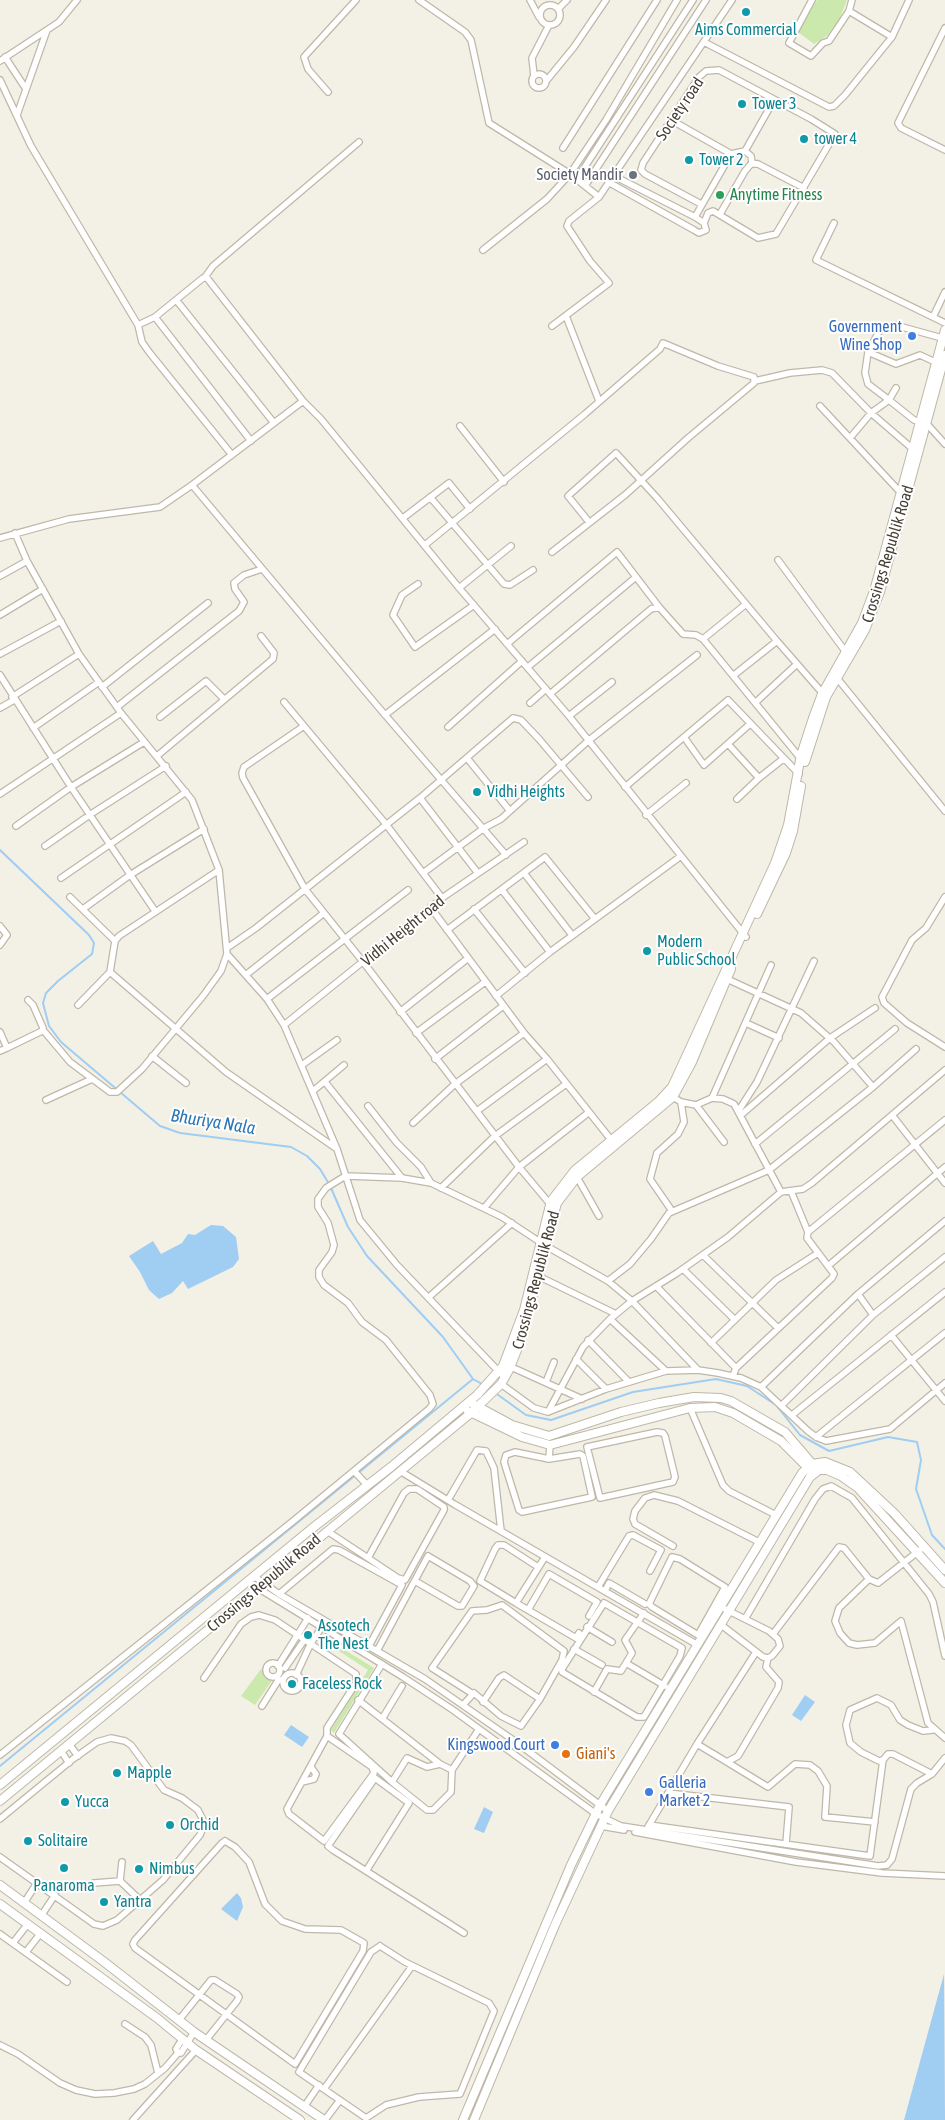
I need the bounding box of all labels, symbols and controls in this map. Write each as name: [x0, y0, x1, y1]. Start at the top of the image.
marker: Aims Commercial: [740, 6, 752, 18]
place label: Aims Commercial: [695, 20, 797, 40]
street label: Society road: [652, 74, 708, 144]
place label: Tower 3: [752, 94, 797, 114]
marker: Tower 3: [736, 98, 748, 110]
place label: tower 4: [814, 129, 857, 149]
marker: tower 4: [798, 133, 810, 145]
place label: Tower 2: [699, 150, 744, 170]
marker: Tower 2: [683, 154, 695, 166]
place label: Society Mandir: [537, 165, 623, 185]
marker: Society Mandir: [627, 169, 639, 181]
place label: Anytime Fitness: [730, 185, 823, 205]
marker: Anytime Fitness: [714, 189, 726, 201]
place label: Government Wine Shop: [829, 317, 902, 355]
marker: Government Wine Shop: [906, 330, 918, 342]
street label: Crossings Republik Road: [858, 483, 918, 625]
place label: Vidhi Heights: [487, 782, 565, 802]
marker: Vidhi Heights: [471, 786, 483, 798]
street label: Vidhi Height road: [357, 892, 449, 970]
place label: Modern Public School: [657, 932, 736, 970]
marker: Modern Public School: [641, 945, 653, 957]
water label: Bhuriya Nala: [169, 1105, 257, 1139]
street label: Crossings Republik Road: [508, 1209, 564, 1351]
street label: Crossings Republik Road: [203, 1530, 325, 1636]
place label: Assotech The Nest: [318, 1616, 370, 1654]
marker: Assotech The Nest: [302, 1629, 314, 1641]
place label: Faceless Rock: [302, 1674, 382, 1694]
marker: Faceless Rock: [286, 1678, 298, 1690]
place label: Kingswood Court: [447, 1735, 545, 1755]
marker: Kingswood Court: [549, 1739, 561, 1751]
place label: Giani's: [576, 1744, 615, 1764]
marker: Giani's: [560, 1748, 572, 1760]
place label: Mapple: [127, 1763, 172, 1783]
marker: Mapple: [111, 1767, 123, 1779]
place label: Galleria Market 2: [659, 1773, 710, 1811]
marker: Galleria Market 2: [643, 1786, 655, 1798]
place label: Yucca: [75, 1792, 109, 1812]
marker: Yucca: [59, 1796, 71, 1808]
place label: Orchid: [180, 1815, 219, 1835]
marker: Orchid: [164, 1819, 176, 1831]
place label: Solitaire: [38, 1831, 88, 1851]
marker: Solitaire: [22, 1835, 34, 1847]
place label: Nimbus: [149, 1859, 195, 1879]
marker: Panaroma: [58, 1862, 70, 1874]
marker: Nimbus: [133, 1863, 145, 1875]
place label: Panaroma: [33, 1876, 95, 1896]
place label: Yantra: [114, 1892, 152, 1912]
marker: Yantra: [98, 1896, 110, 1908]

